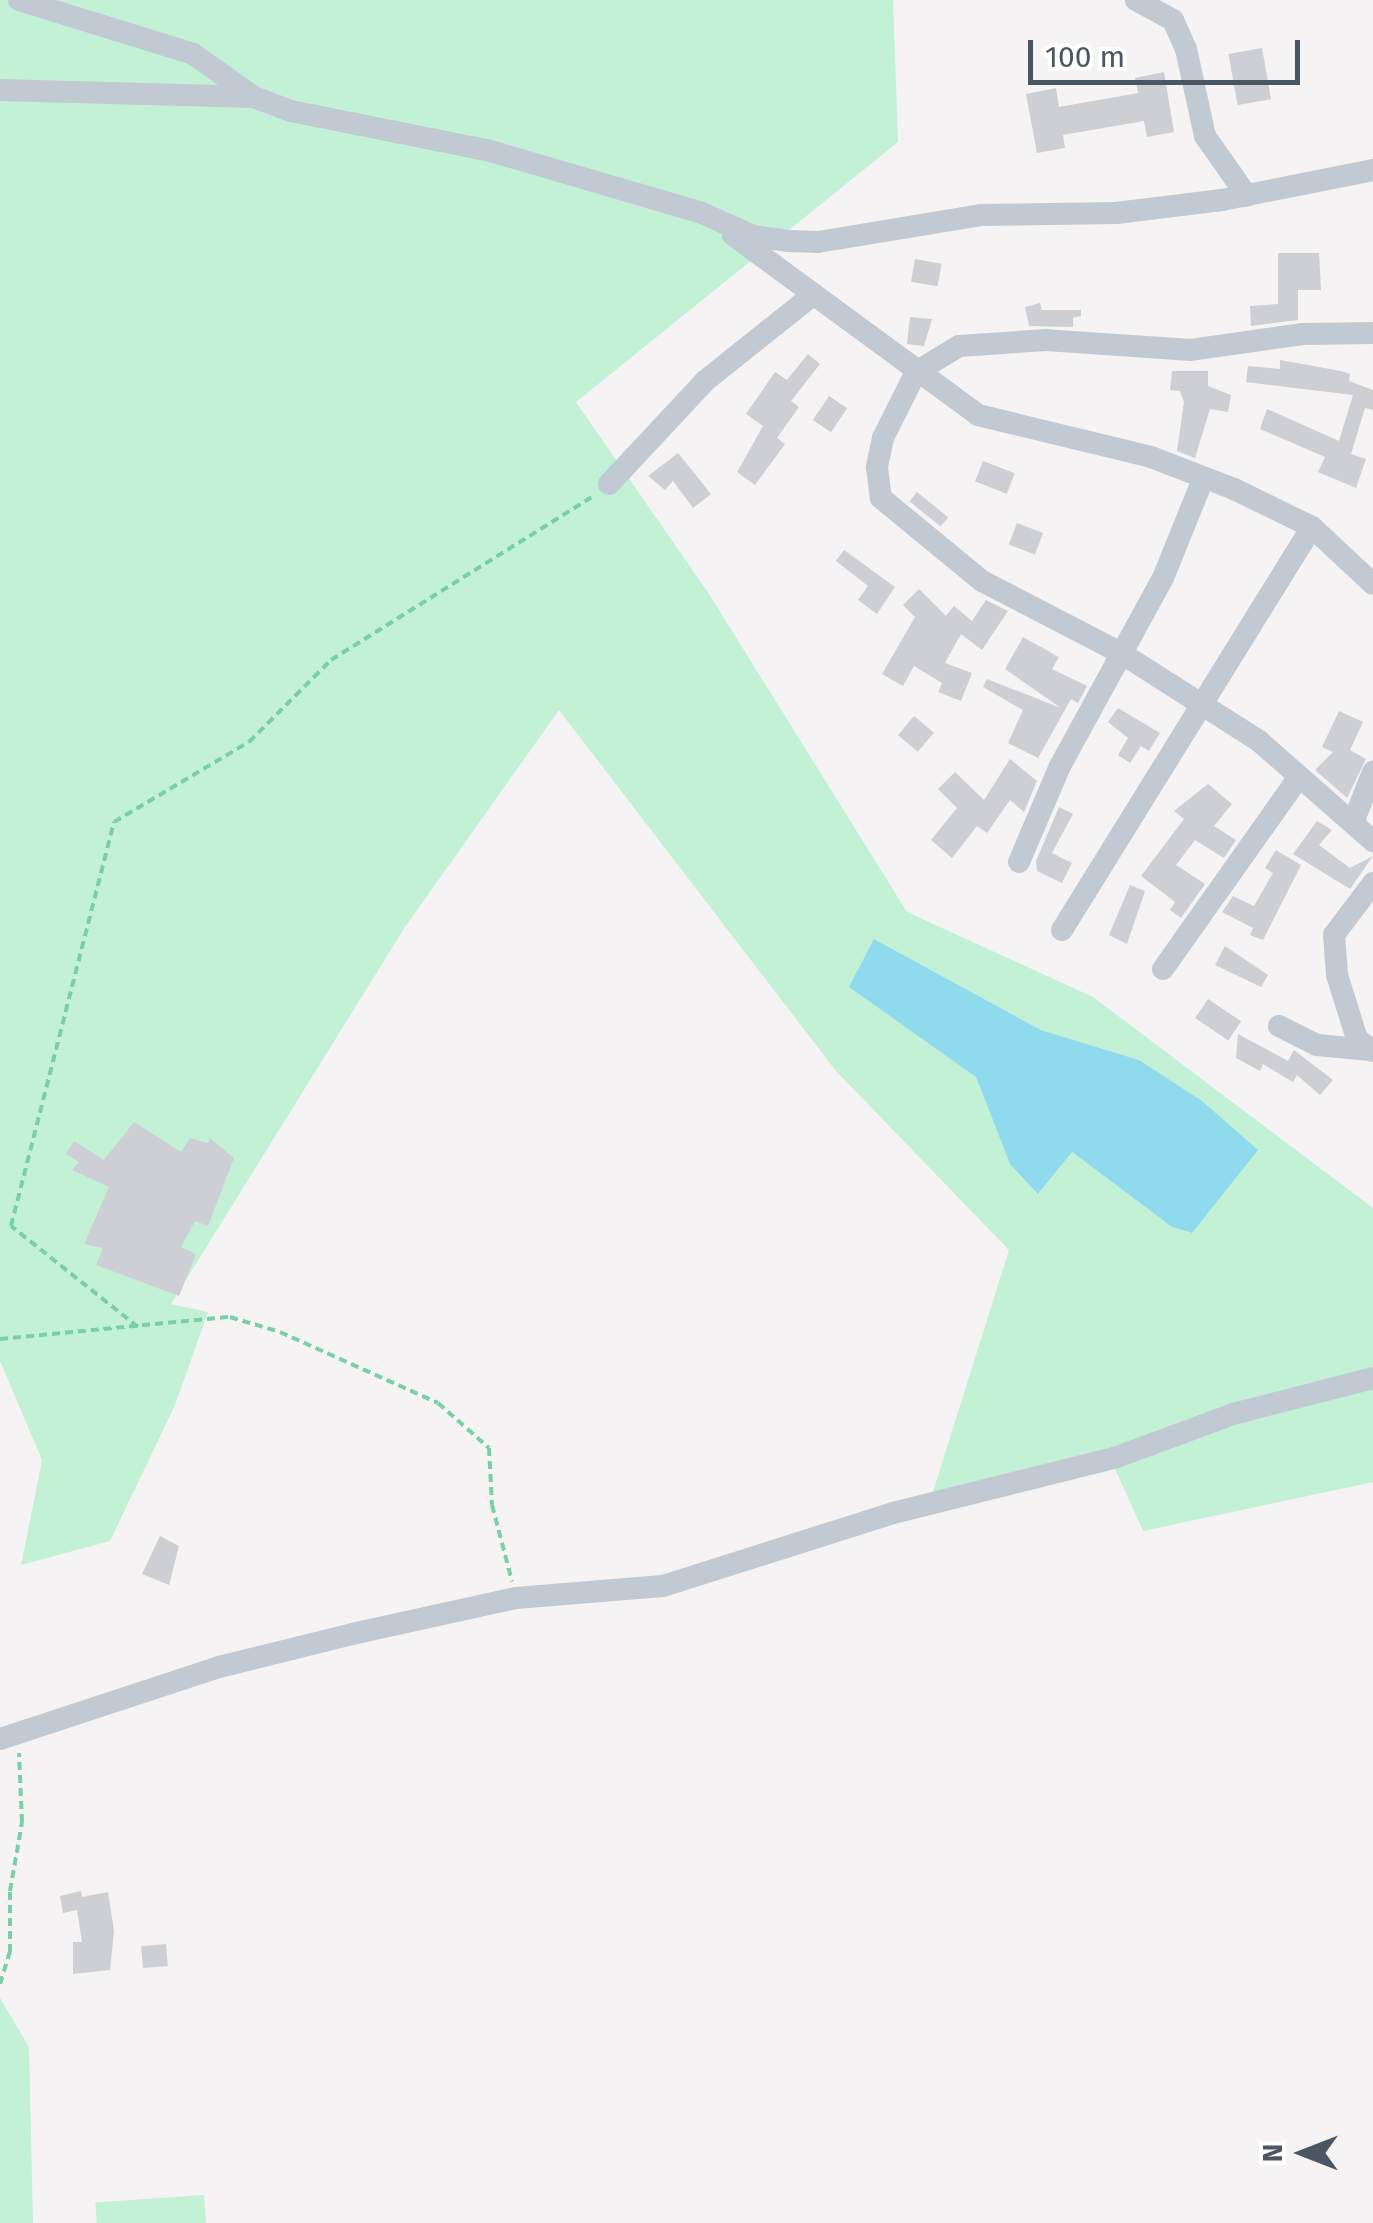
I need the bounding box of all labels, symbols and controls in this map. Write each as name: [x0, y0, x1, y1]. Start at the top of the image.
scale bar: [1033, 20, 1306, 82]
text: 100 m: [1045, 39, 1125, 75]
north arrow: [1253, 2103, 1353, 2203]
text: N: [1256, 2144, 1289, 2162]

